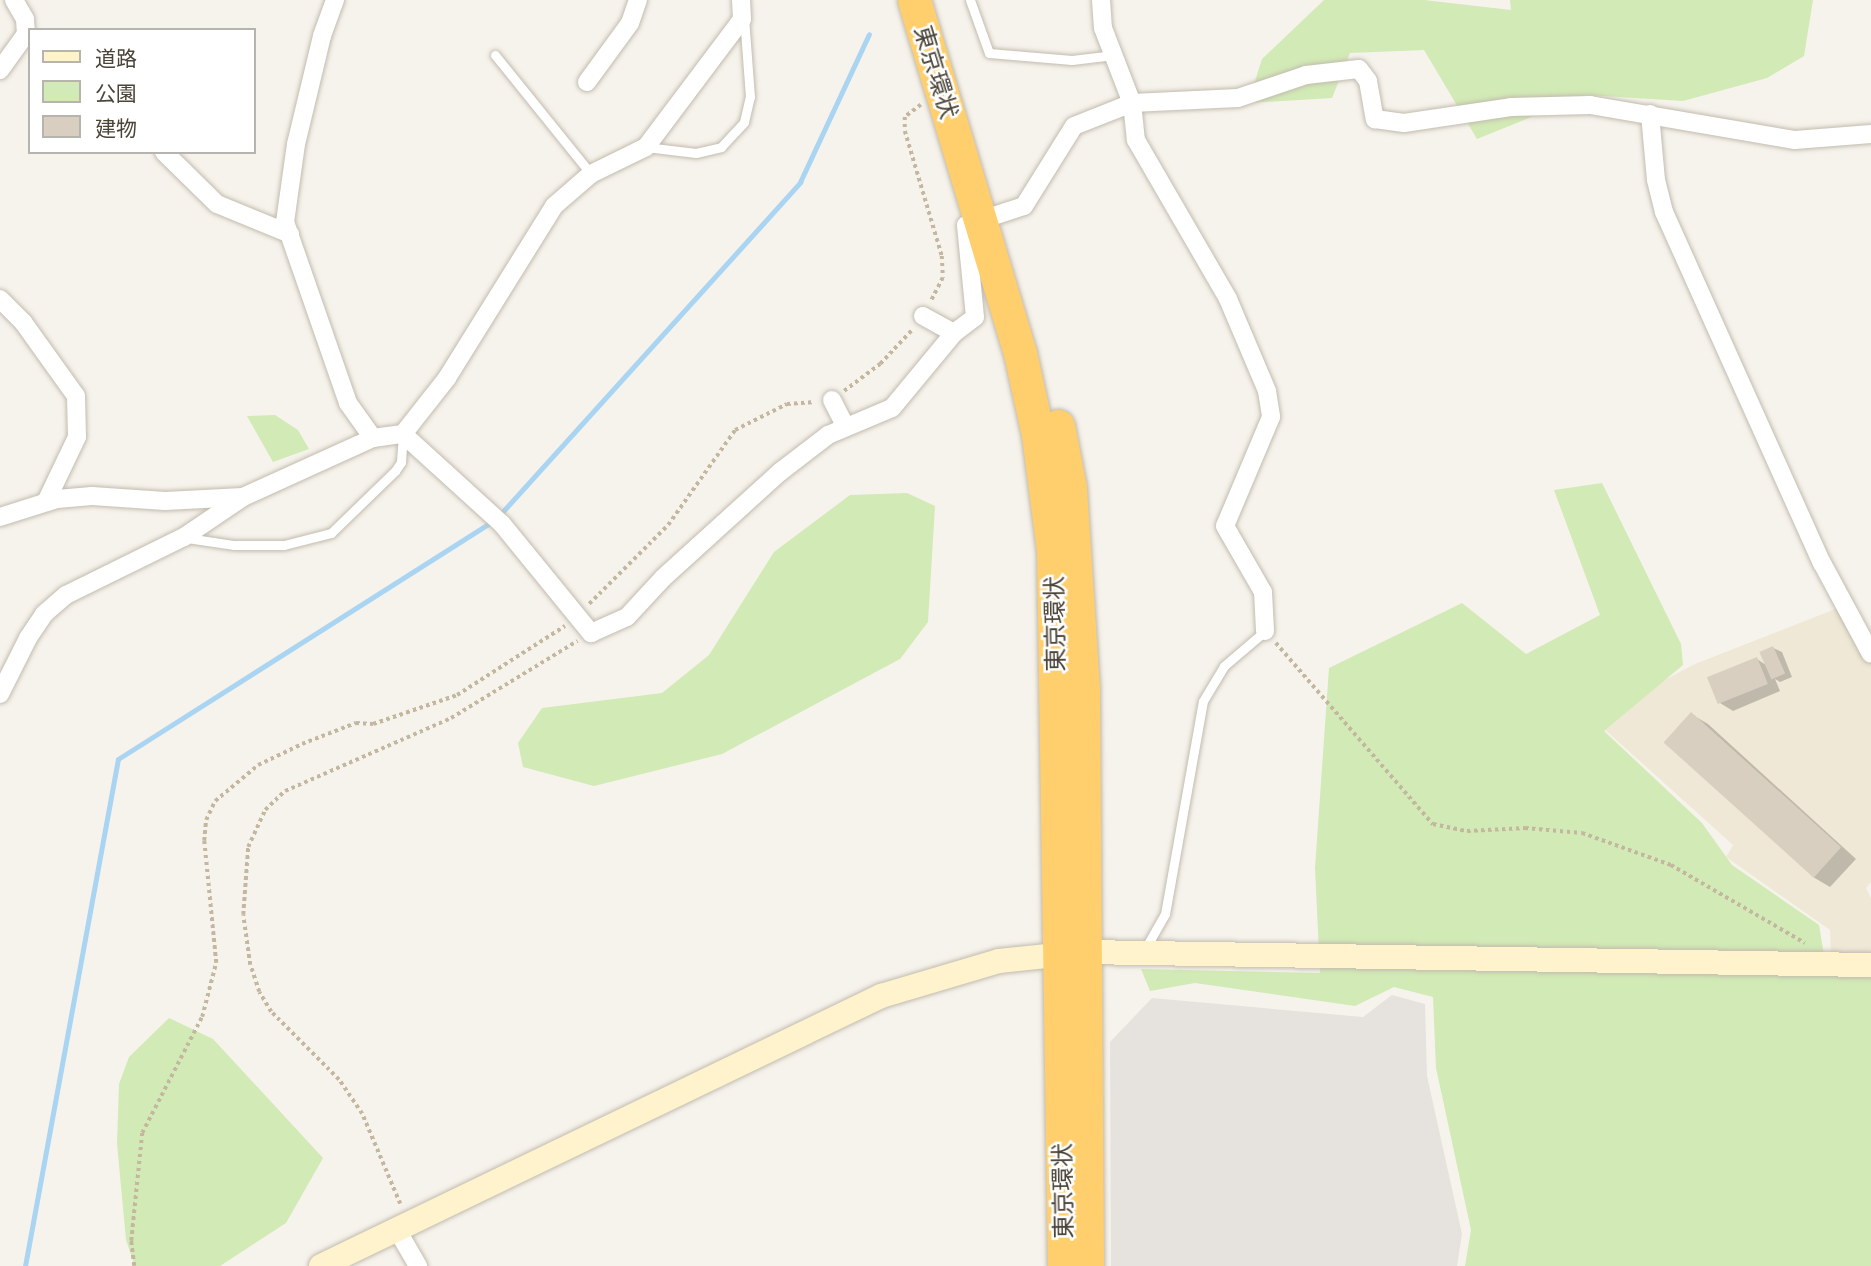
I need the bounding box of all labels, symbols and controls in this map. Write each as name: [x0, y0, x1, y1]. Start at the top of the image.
street label: 東京環状: [908, 22, 964, 122]
legend: [28, 28, 256, 154]
text: 道路: [95, 46, 137, 70]
text: 公園: [95, 81, 137, 105]
text: 建物: [95, 116, 137, 140]
street label: 東京環状: [1040, 576, 1070, 672]
street label: 東京環状: [1048, 1143, 1078, 1239]

